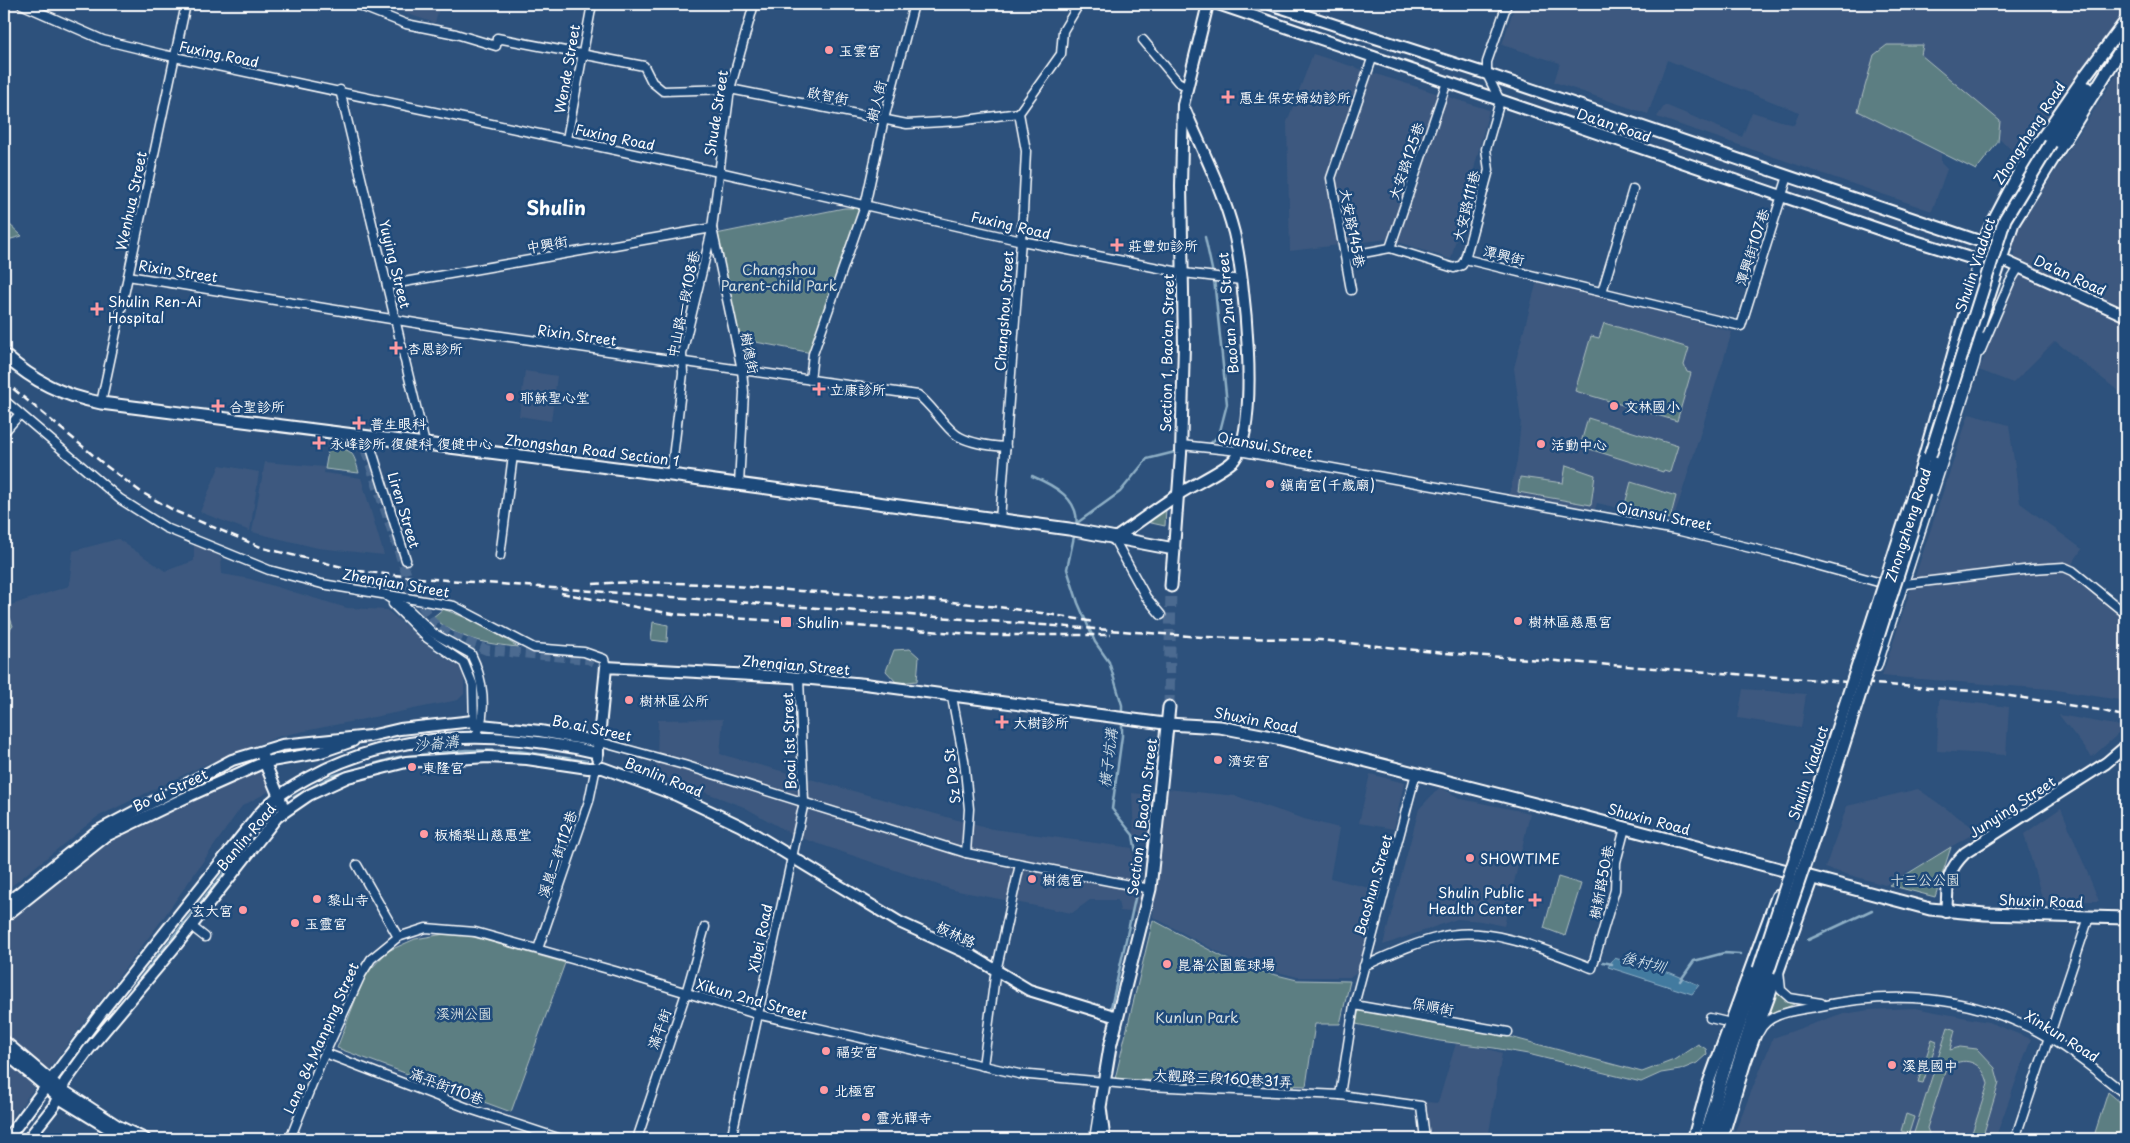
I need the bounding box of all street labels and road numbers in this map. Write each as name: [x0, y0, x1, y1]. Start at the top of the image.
street label: Wende Street: [549, 23, 585, 115]
street label: Fuxing Road: [177, 35, 261, 73]
street label: Shude Street: [699, 68, 733, 157]
street label: Zhongzheng Road: [1988, 77, 2070, 189]
street label: 樹人街: [861, 78, 891, 124]
street label: 啟智街: [805, 81, 851, 109]
street label: Da'an Road: [1574, 103, 1654, 147]
street label: Fuxing Road: [573, 118, 657, 156]
street label: 大安路125巷: [1383, 118, 1429, 203]
street label: Wenhua Street: [110, 149, 152, 253]
street label: 大安路111巷: [1447, 167, 1485, 244]
street label: 大安路145巷: [1335, 187, 1371, 270]
street label: 潭興街107巷: [1730, 205, 1775, 288]
street label: Fuxing Road: [969, 206, 1053, 244]
street label: Shulin Viaduct: [1950, 215, 2000, 315]
street label: Yuying Street: [374, 217, 416, 311]
street label: 中興街: [524, 230, 570, 258]
street label: 潭興街: [1481, 240, 1527, 270]
street label: 中山路一段108巷: [661, 247, 705, 360]
street label: Da'an Road: [2031, 249, 2109, 301]
street label: Changshou Street: [989, 250, 1019, 372]
street label: Bao'an 2nd Street: [1212, 251, 1244, 374]
street label: Rixin Street: [137, 254, 219, 288]
street label: Section 1, Bao'an Street: [1155, 273, 1179, 432]
street label: Rixin Street: [536, 319, 618, 351]
street label: 樹德街: [736, 330, 764, 376]
street label: Qiansui Street: [1216, 426, 1315, 464]
street label: Zhongshan Road Section 1: [504, 429, 680, 471]
street label: Zhongzheng Road: [1880, 465, 1936, 585]
street label: Liren Street: [382, 469, 426, 551]
street label: Qiansui Street: [1614, 496, 1714, 536]
street label: Zhenqian Street: [341, 563, 451, 603]
street label: Zhenqian Street: [741, 650, 851, 680]
street label: Boai 1st Street: [777, 692, 801, 790]
street label: Shuxin Road: [1212, 702, 1300, 738]
street label: Bo ai Street: [550, 709, 634, 747]
street label: Shulin Viaduct: [1783, 723, 1833, 823]
street label: Section 1, Bao'an Street: [1122, 737, 1162, 897]
street label: Sz De St: [938, 747, 966, 805]
street label: Banlin Road: [622, 752, 706, 802]
street label: Bo ai Street: [129, 763, 211, 817]
street label: Junying Street: [1965, 771, 2060, 843]
street label: Shuxin Road: [1605, 798, 1693, 840]
street label: Banlin Road: [211, 799, 281, 875]
street label: 溪崑二街112巷: [532, 806, 582, 901]
street label: Baoshun Street: [1348, 832, 1398, 938]
street label: 樹新路50巷: [1584, 842, 1619, 921]
street label: Shuxin Road: [1998, 889, 2084, 913]
street label: Xibei Road: [743, 902, 777, 974]
street label: 板林路: [933, 916, 979, 952]
street label: Lane 84,Manping Street: [278, 959, 364, 1117]
street label: Xikun 2nd Street: [694, 973, 810, 1025]
street label: 保順街: [1410, 992, 1456, 1020]
street label: Xinkun Road: [2021, 1005, 2103, 1067]
street label: 滿平街: [642, 1006, 676, 1052]
street label: 滿平街110巷: [407, 1062, 488, 1110]
street label: 大觀路三段160巷31弄: [1153, 1064, 1293, 1092]

